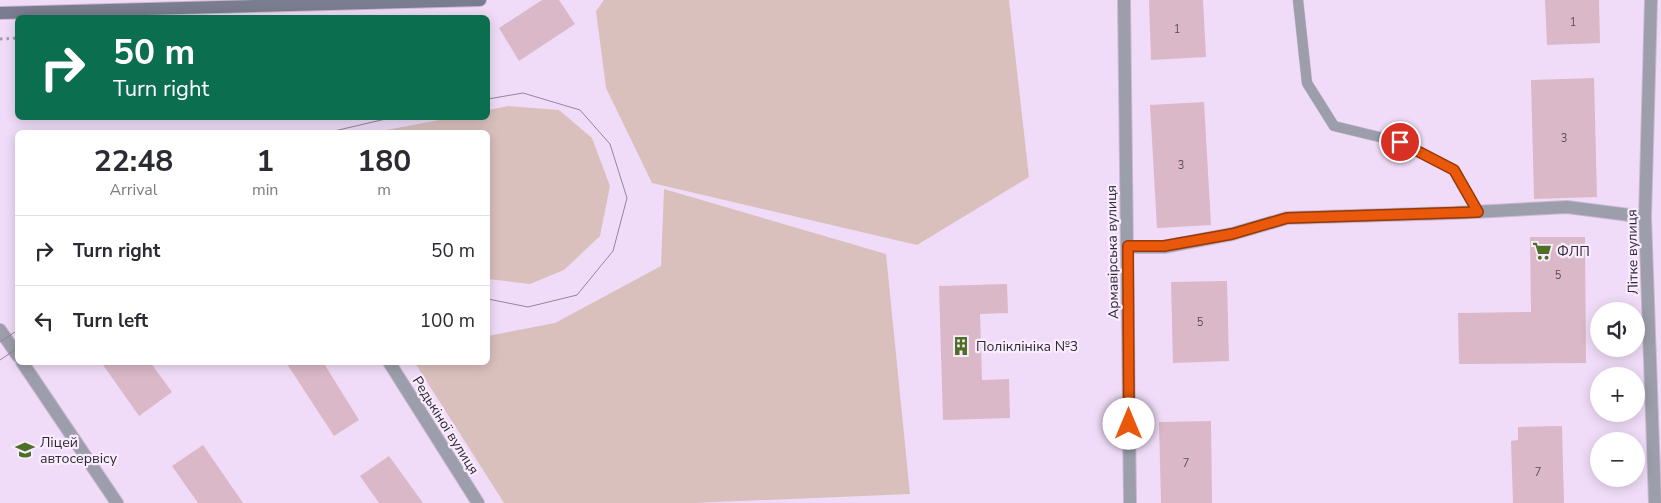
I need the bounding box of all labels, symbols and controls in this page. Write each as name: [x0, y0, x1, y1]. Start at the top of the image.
house number: 1: [1570, 15, 1576, 30]
house number: 1: [1174, 22, 1180, 37]
text: 50 m: [113, 29, 195, 76]
icon: right: [30, 35, 95, 100]
text: Turn right: [113, 74, 209, 104]
pin: [1379, 121, 1421, 163]
icon: arrive: [1386, 128, 1414, 156]
house number: 3: [1561, 131, 1567, 146]
text: 22:48: [94, 141, 173, 182]
text: 1: [256, 141, 274, 182]
text: 180: [357, 141, 411, 182]
house number: 3: [1178, 158, 1184, 173]
text: Arrival: [109, 179, 158, 201]
text: min: [252, 179, 278, 201]
text: m: [377, 179, 391, 201]
street label: Армавірська вулиця: [1102, 185, 1123, 319]
street label: Літке вулиця: [1622, 209, 1643, 295]
icon: right: [30, 237, 58, 265]
text: Turn right: [73, 238, 160, 264]
text: 50 m: [431, 238, 475, 264]
supermarket icon: ФЛП: [1531, 240, 1553, 262]
place label: ФЛП: [1557, 242, 1590, 261]
house number: 5: [1555, 268, 1562, 283]
map controls: [1590, 302, 1645, 487]
button: sound: [1590, 302, 1645, 357]
icon: left: [30, 307, 58, 335]
text: Turn left: [73, 308, 148, 334]
text: 100 m: [420, 308, 475, 334]
house number: 5: [1197, 315, 1204, 330]
building icon: Поліклініка №3: [950, 335, 972, 357]
place label: Поліклініка №3: [976, 337, 1078, 356]
button: +: [1590, 367, 1645, 422]
street label: Редькіної вулиця: [408, 372, 483, 478]
position arrow: [1102, 397, 1154, 449]
button: −: [1590, 432, 1645, 487]
place label: Ліцей автосервісу: [40, 433, 118, 468]
school or university icon: Ліцей автосервісу: [14, 439, 36, 461]
house number: 7: [1183, 456, 1189, 471]
house number: 7: [1535, 465, 1541, 480]

